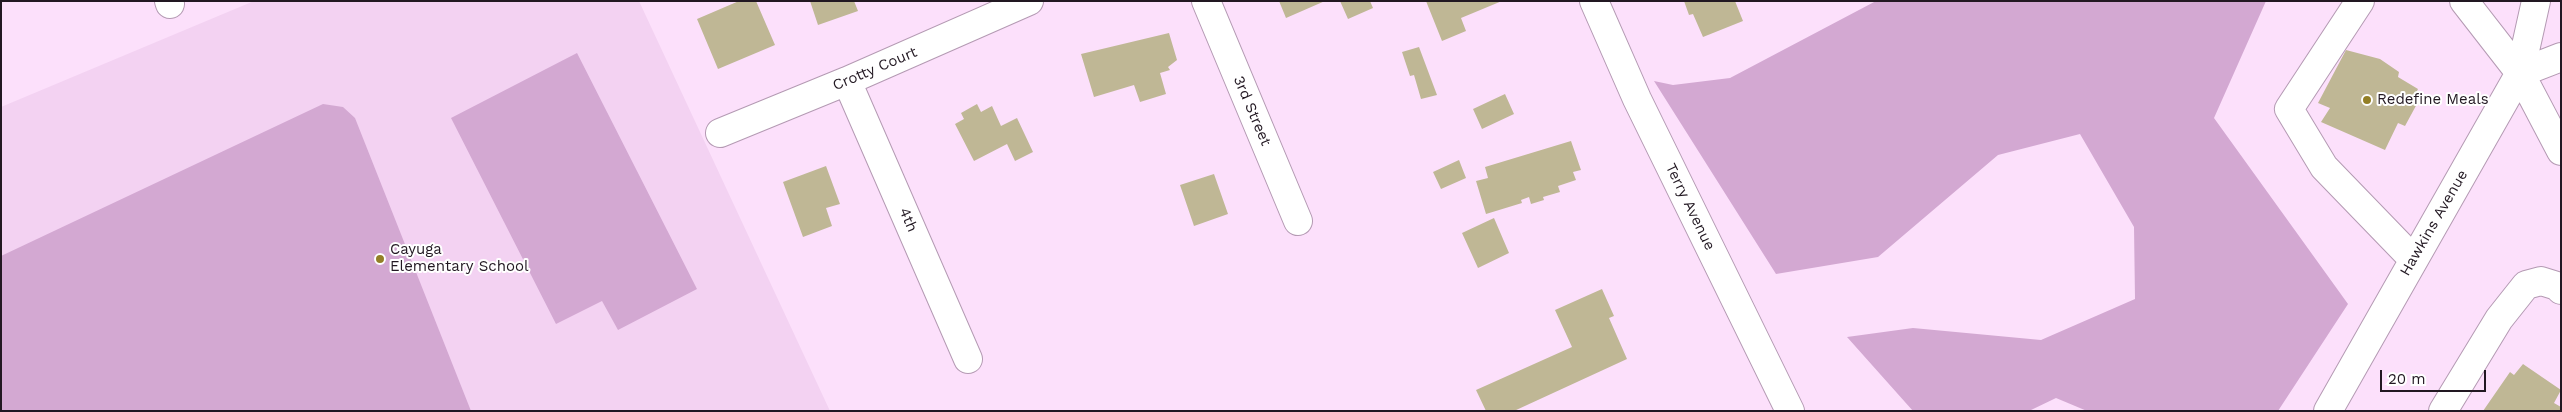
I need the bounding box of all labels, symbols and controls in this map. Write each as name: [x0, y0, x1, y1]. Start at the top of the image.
street label: Crotty Court: [830, 43, 920, 95]
street label: 3rd Street: [1229, 73, 1275, 149]
place label: Redefine Meals: [2377, 91, 2489, 109]
marker: Redefine Meals: [2361, 94, 2373, 106]
street label: Terry Avenue: [1661, 161, 1719, 253]
street label: Hawkins Avenue: [2396, 167, 2472, 279]
street label: 4th: [895, 205, 921, 235]
place label: Cayuga Elementary School: [390, 241, 529, 276]
marker: Cayuga Elementary School: [374, 253, 386, 265]
scale bar: [2382, 360, 2488, 392]
text: 20 m: [2388, 370, 2426, 388]

